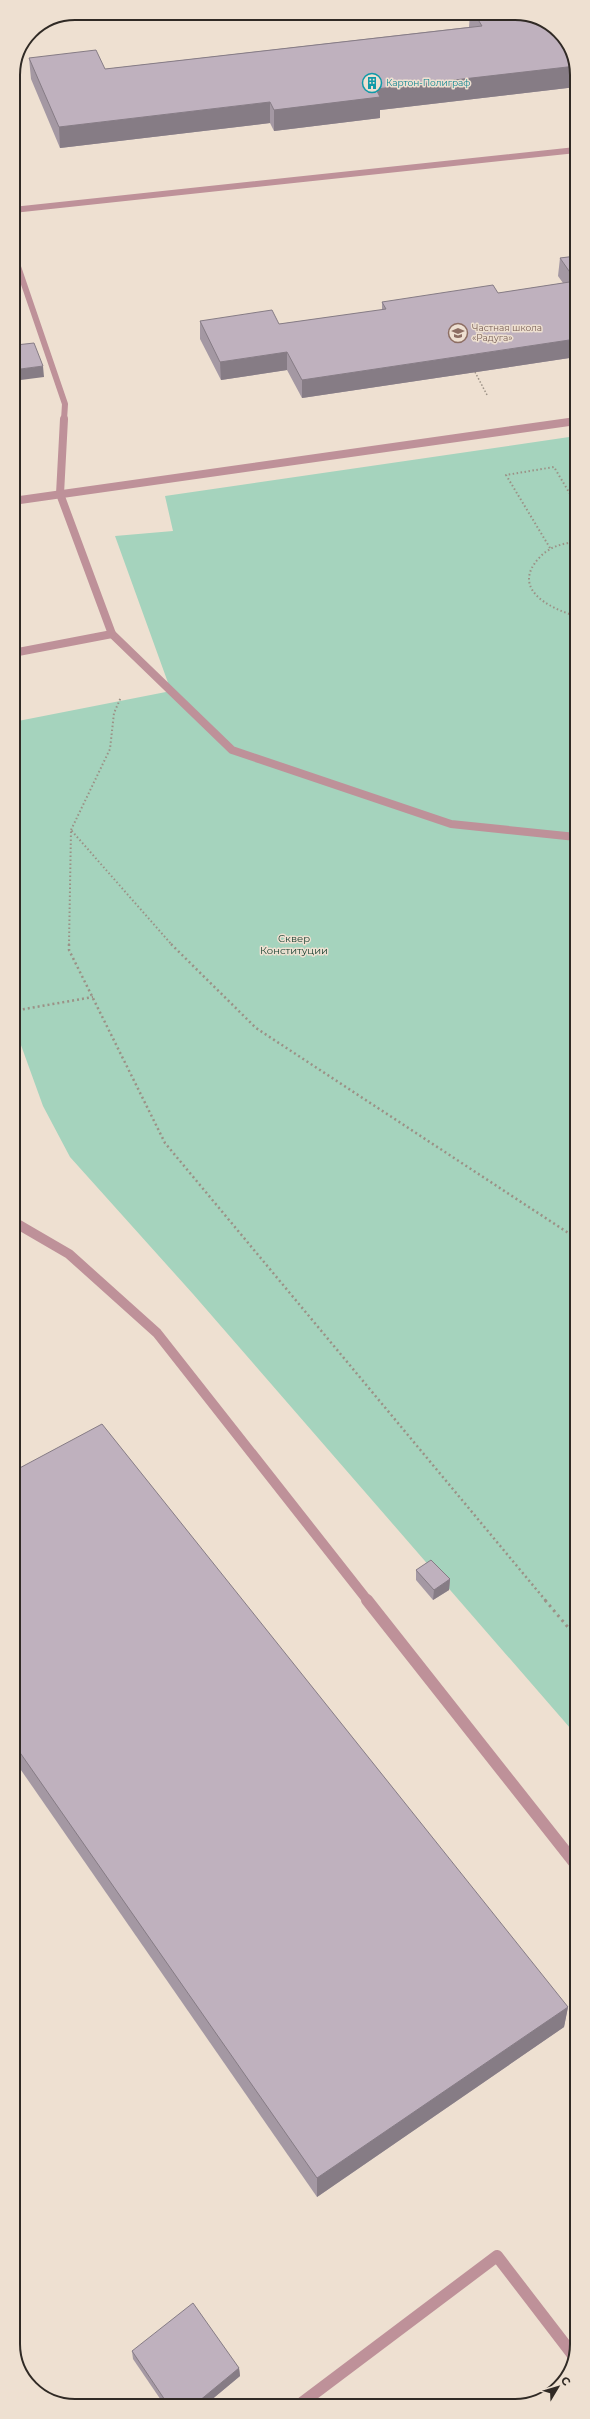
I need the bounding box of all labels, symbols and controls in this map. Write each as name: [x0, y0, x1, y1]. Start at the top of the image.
building icon: Картон-Полиграф: [361, 72, 383, 94]
place label: Картон-Полиграф: [386, 77, 470, 88]
school or university icon: Частная школа «Радуга»: [447, 322, 469, 344]
place label: Частная школа «Радуга»: [472, 322, 542, 343]
park label: Сквер Конституции: [260, 932, 328, 957]
north arrow: [538, 2367, 578, 2407]
text: С: [558, 2373, 574, 2388]

